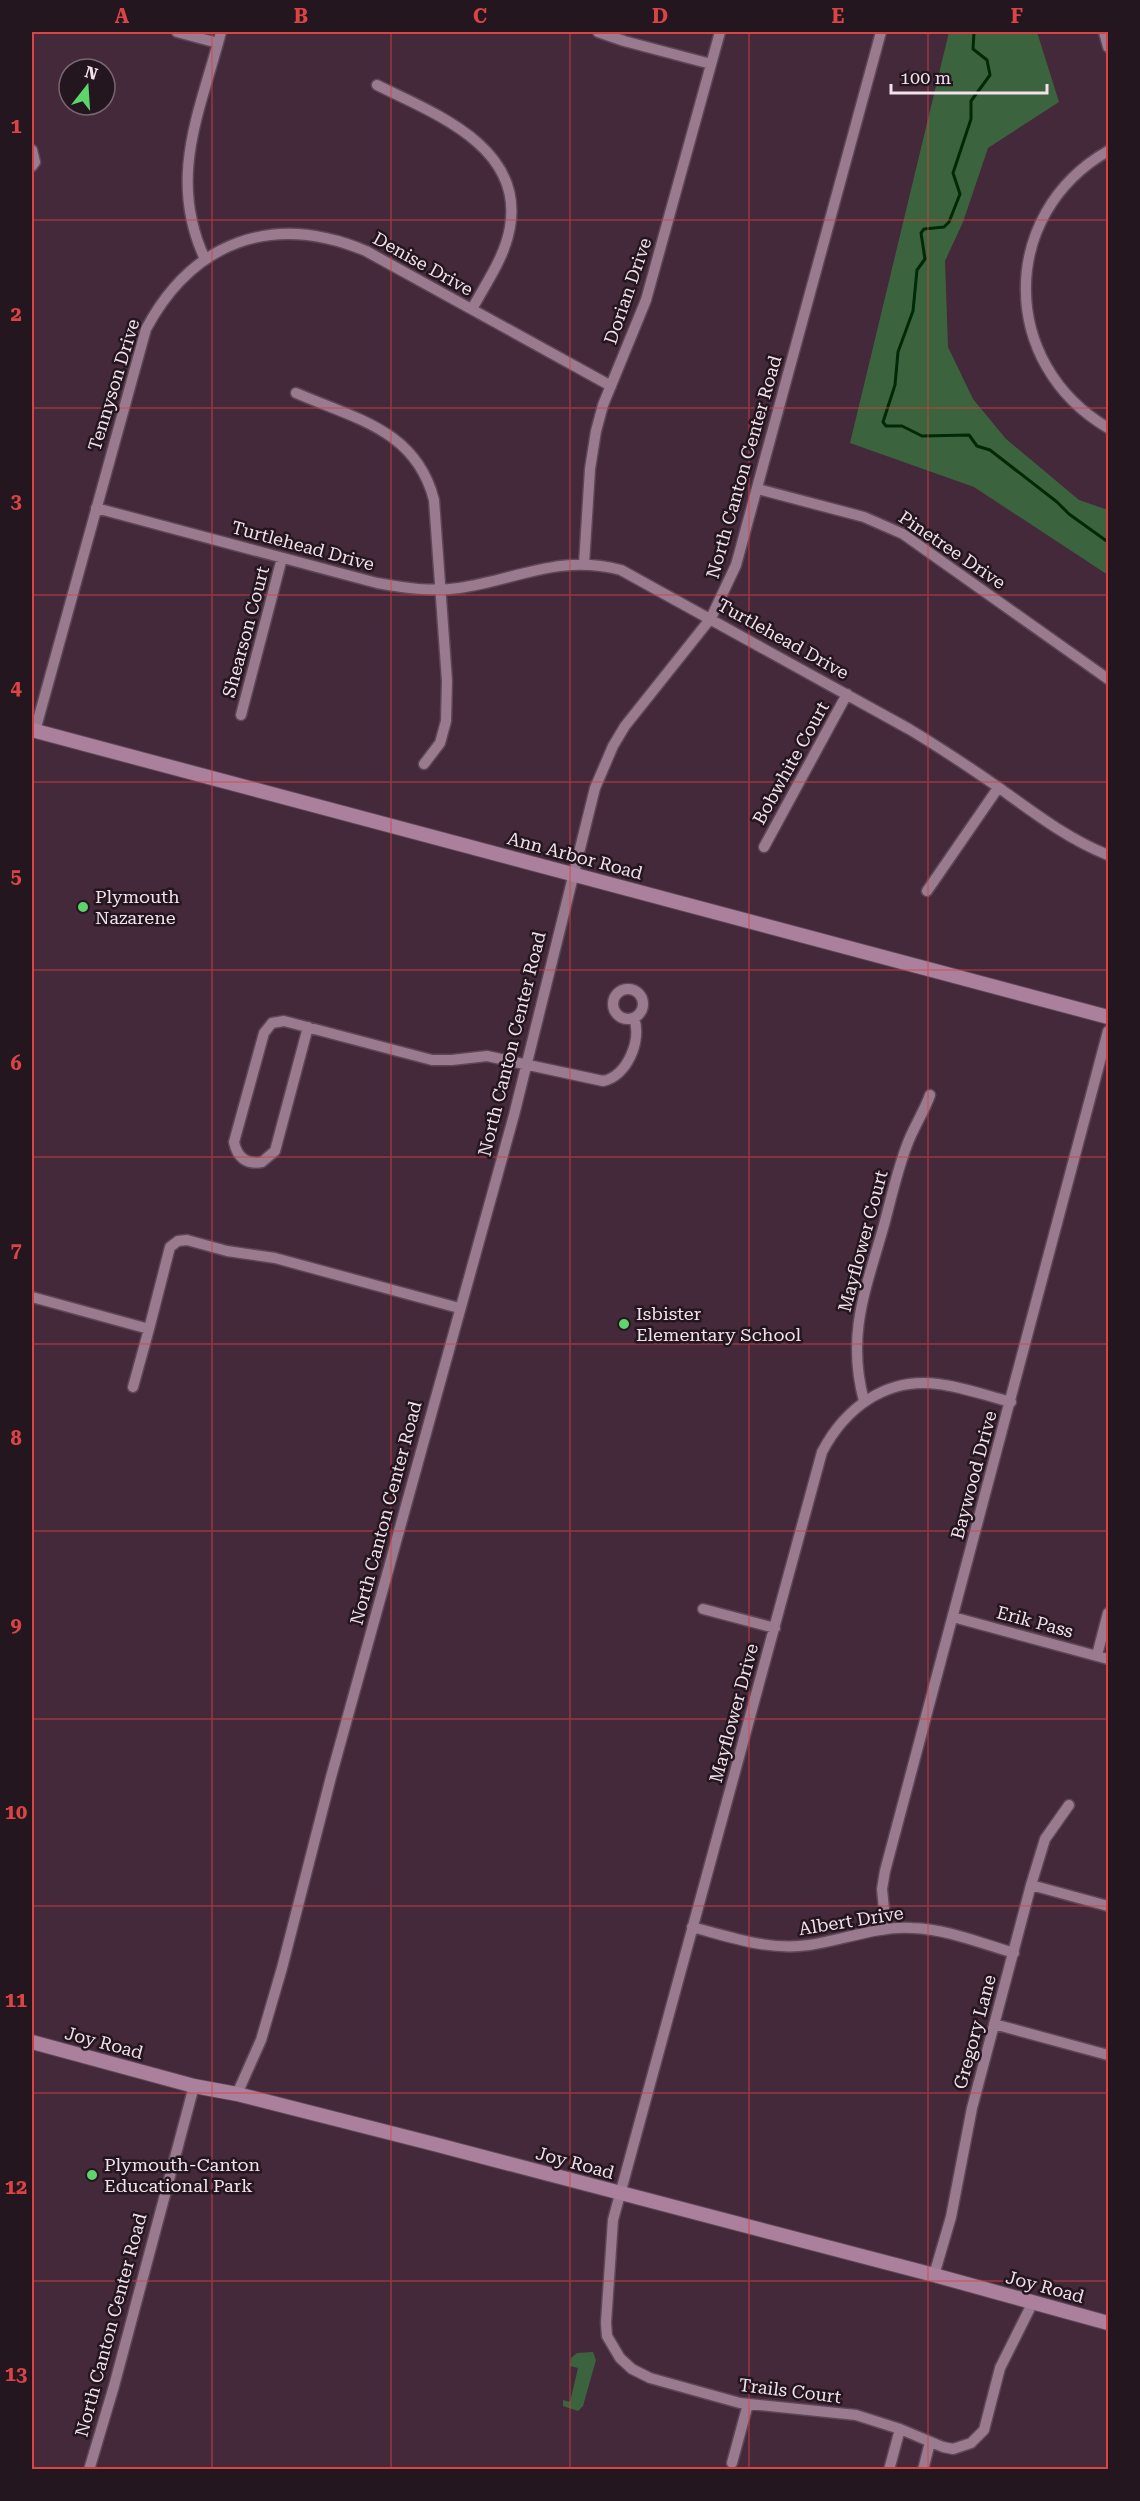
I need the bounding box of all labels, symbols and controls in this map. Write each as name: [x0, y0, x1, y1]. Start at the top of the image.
text: A: [115, 4, 130, 28]
text: B: [294, 4, 308, 28]
text: C: [473, 4, 487, 28]
text: D: [652, 4, 668, 28]
text: E: [832, 4, 845, 28]
text: F: [1011, 4, 1023, 28]
north arrow: [57, 57, 117, 117]
scale bar: [891, 57, 1047, 95]
text: N: [83, 62, 100, 84]
text: 100 m: [900, 67, 951, 88]
text: 1: [10, 114, 22, 138]
street label: Denise Drive: [370, 227, 477, 300]
street label: Dorian Drive: [600, 235, 656, 347]
text: 2: [10, 302, 22, 326]
street label: Tennyson Drive: [83, 316, 144, 453]
street label: North Canton Center Road: [702, 353, 786, 581]
text: 3: [10, 489, 22, 513]
street label: Pinetree Drive: [895, 506, 1010, 593]
street label: Turtlehead Drive: [229, 516, 377, 575]
street label: Shearson Court: [218, 564, 273, 700]
street label: Turtlehead Drive: [714, 594, 853, 683]
text: 4: [10, 676, 22, 700]
street label: Bobwhite Court: [748, 697, 833, 828]
street label: Ann Arbor Road: [505, 827, 646, 884]
text: 5: [10, 864, 22, 888]
place label: Plymouth Nazarene: [95, 886, 180, 928]
marker: Plymouth Nazarene: [76, 900, 90, 914]
street label: North Canton Center Road: [473, 929, 550, 1158]
text: 6: [10, 1051, 22, 1075]
street label: Mayflower Court: [834, 1168, 892, 1314]
text: 7: [10, 1238, 22, 1262]
place label: Isbister Elementary School: [636, 1303, 801, 1345]
marker: Isbister Elementary School: [617, 1317, 631, 1331]
street label: North Canton Center Road: [345, 1398, 426, 1627]
street label: Baywood Drive: [946, 1408, 1001, 1541]
text: 8: [10, 1426, 22, 1450]
street label: Erik Pass: [994, 1601, 1076, 1642]
text: 9: [10, 1613, 22, 1637]
street label: Mayflower Drive: [705, 1641, 762, 1785]
text: 10: [5, 1800, 27, 1824]
street label: Albert Drive: [797, 1902, 905, 1939]
street label: Gregory Lane: [949, 1972, 1000, 2091]
text: 11: [5, 1988, 27, 2012]
street label: Joy Road: [63, 2022, 146, 2063]
street label: Joy Road: [534, 2142, 617, 2183]
place label: Plymouth-Canton Educational Park: [104, 2154, 260, 2196]
marker: Plymouth-Canton Educational Park: [85, 2168, 99, 2182]
text: 12: [5, 2175, 27, 2199]
street label: North Canton Center Road: [70, 2210, 151, 2439]
street label: Joy Road: [1004, 2266, 1087, 2307]
text: 13: [5, 2362, 27, 2386]
street label: Trails Court: [738, 2374, 843, 2407]

